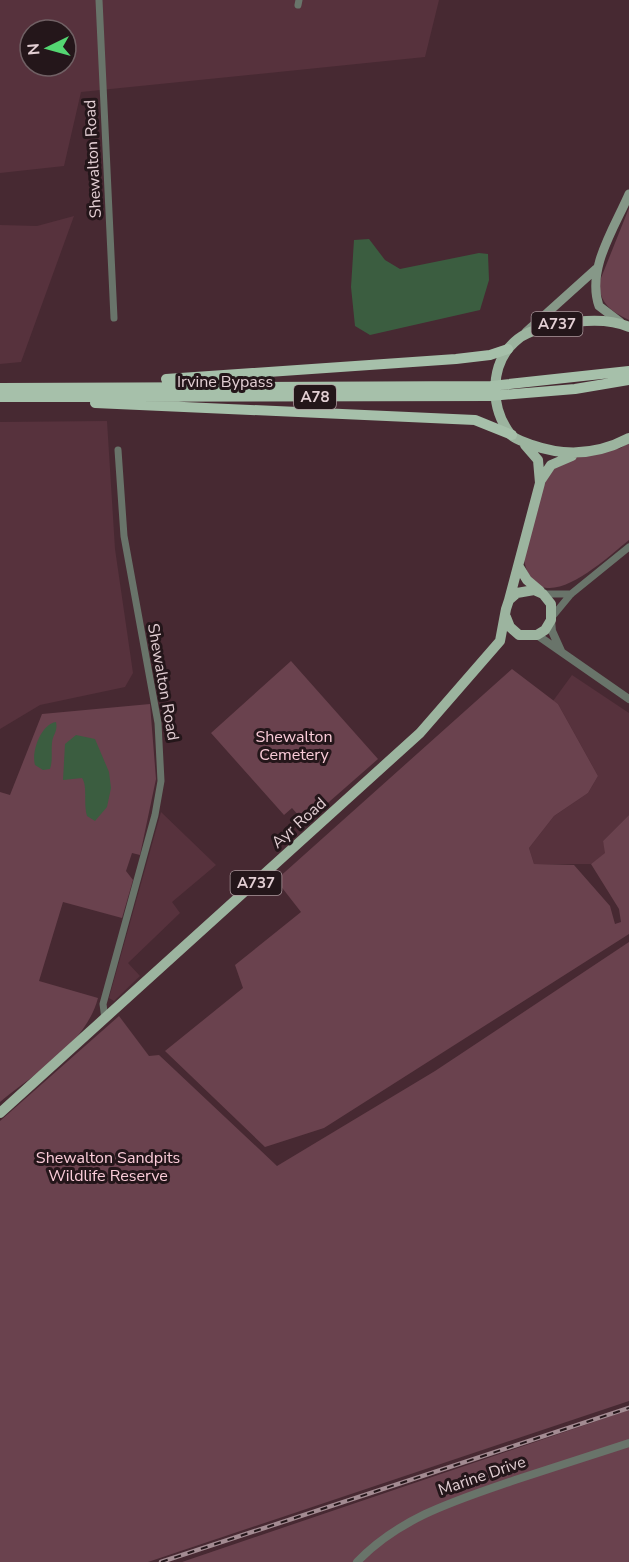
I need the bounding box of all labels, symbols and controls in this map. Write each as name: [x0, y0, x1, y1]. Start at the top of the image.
north arrow: [18, 18, 78, 78]
text: N: [23, 42, 46, 56]
street label: Shewalton Road: [79, 99, 107, 219]
road number: A737: [532, 312, 582, 336]
street label: Irvine Bypass: [177, 371, 273, 393]
road number: A78: [294, 385, 336, 409]
street label: Shewalton Road: [142, 622, 184, 742]
park label: Shewalton Cemetery: [255, 726, 333, 766]
street label: Ayr Road: [267, 793, 331, 853]
road number: A737: [230, 871, 282, 895]
park label: Shewalton Sandpits Wildlife Reserve: [36, 1147, 180, 1187]
street label: Marine Drive: [435, 1451, 529, 1501]

